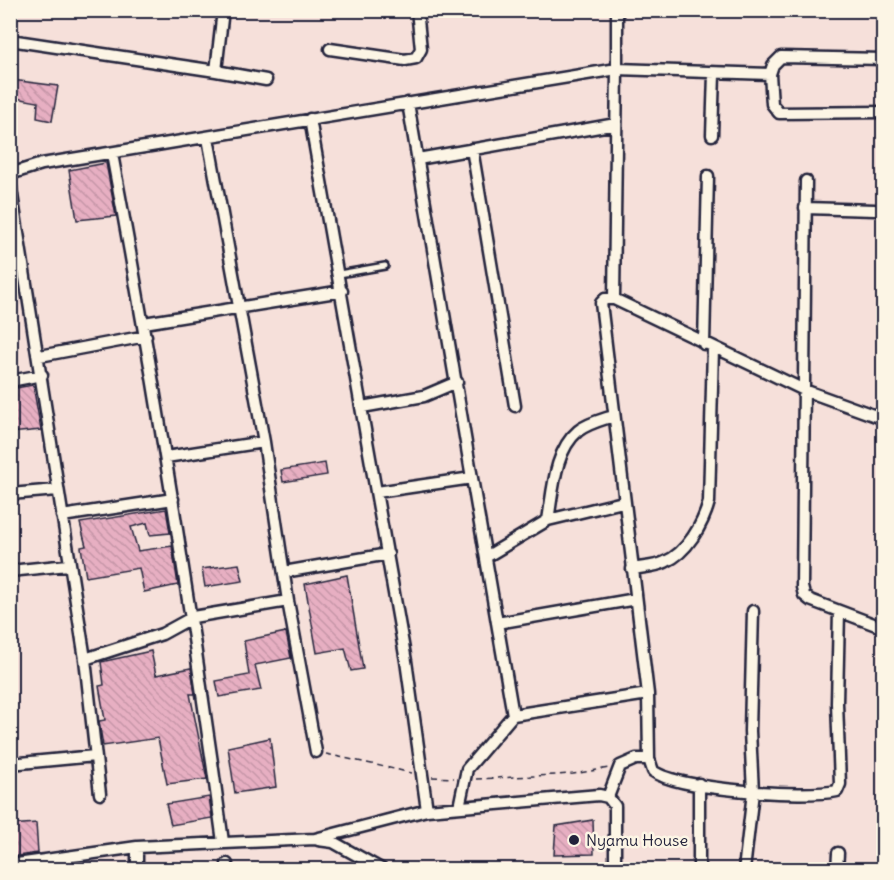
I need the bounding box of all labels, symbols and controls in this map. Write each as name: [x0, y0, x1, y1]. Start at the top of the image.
place label: Nyamu House: [586, 830, 688, 850]
marker: Nyamu House: [567, 833, 581, 847]

